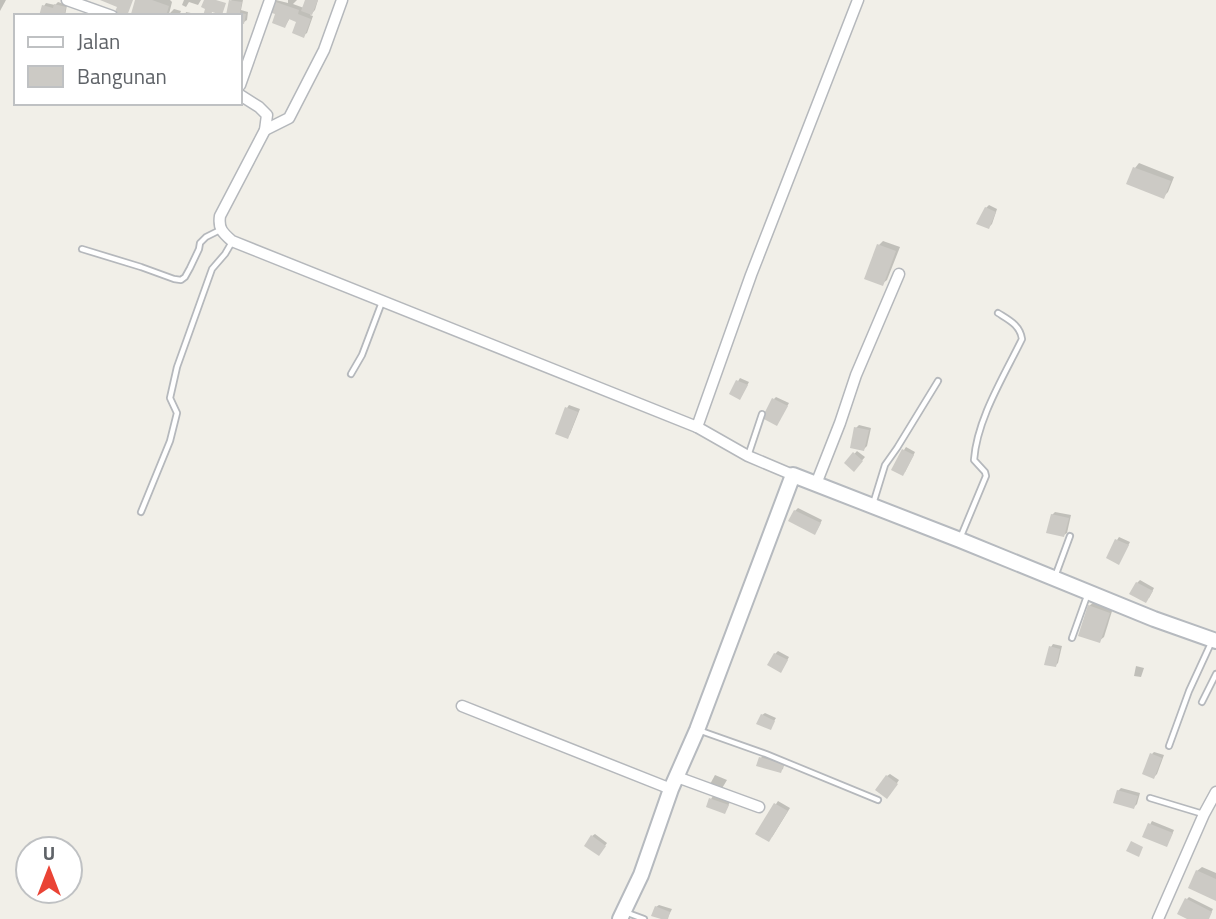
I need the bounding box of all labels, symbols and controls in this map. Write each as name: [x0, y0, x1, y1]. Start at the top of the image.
legend: [14, 14, 242, 105]
text: Jalan: [77, 25, 120, 57]
text: Bangunan: [77, 60, 167, 92]
north arrow: [14, 835, 84, 905]
text: U: [43, 838, 55, 867]

